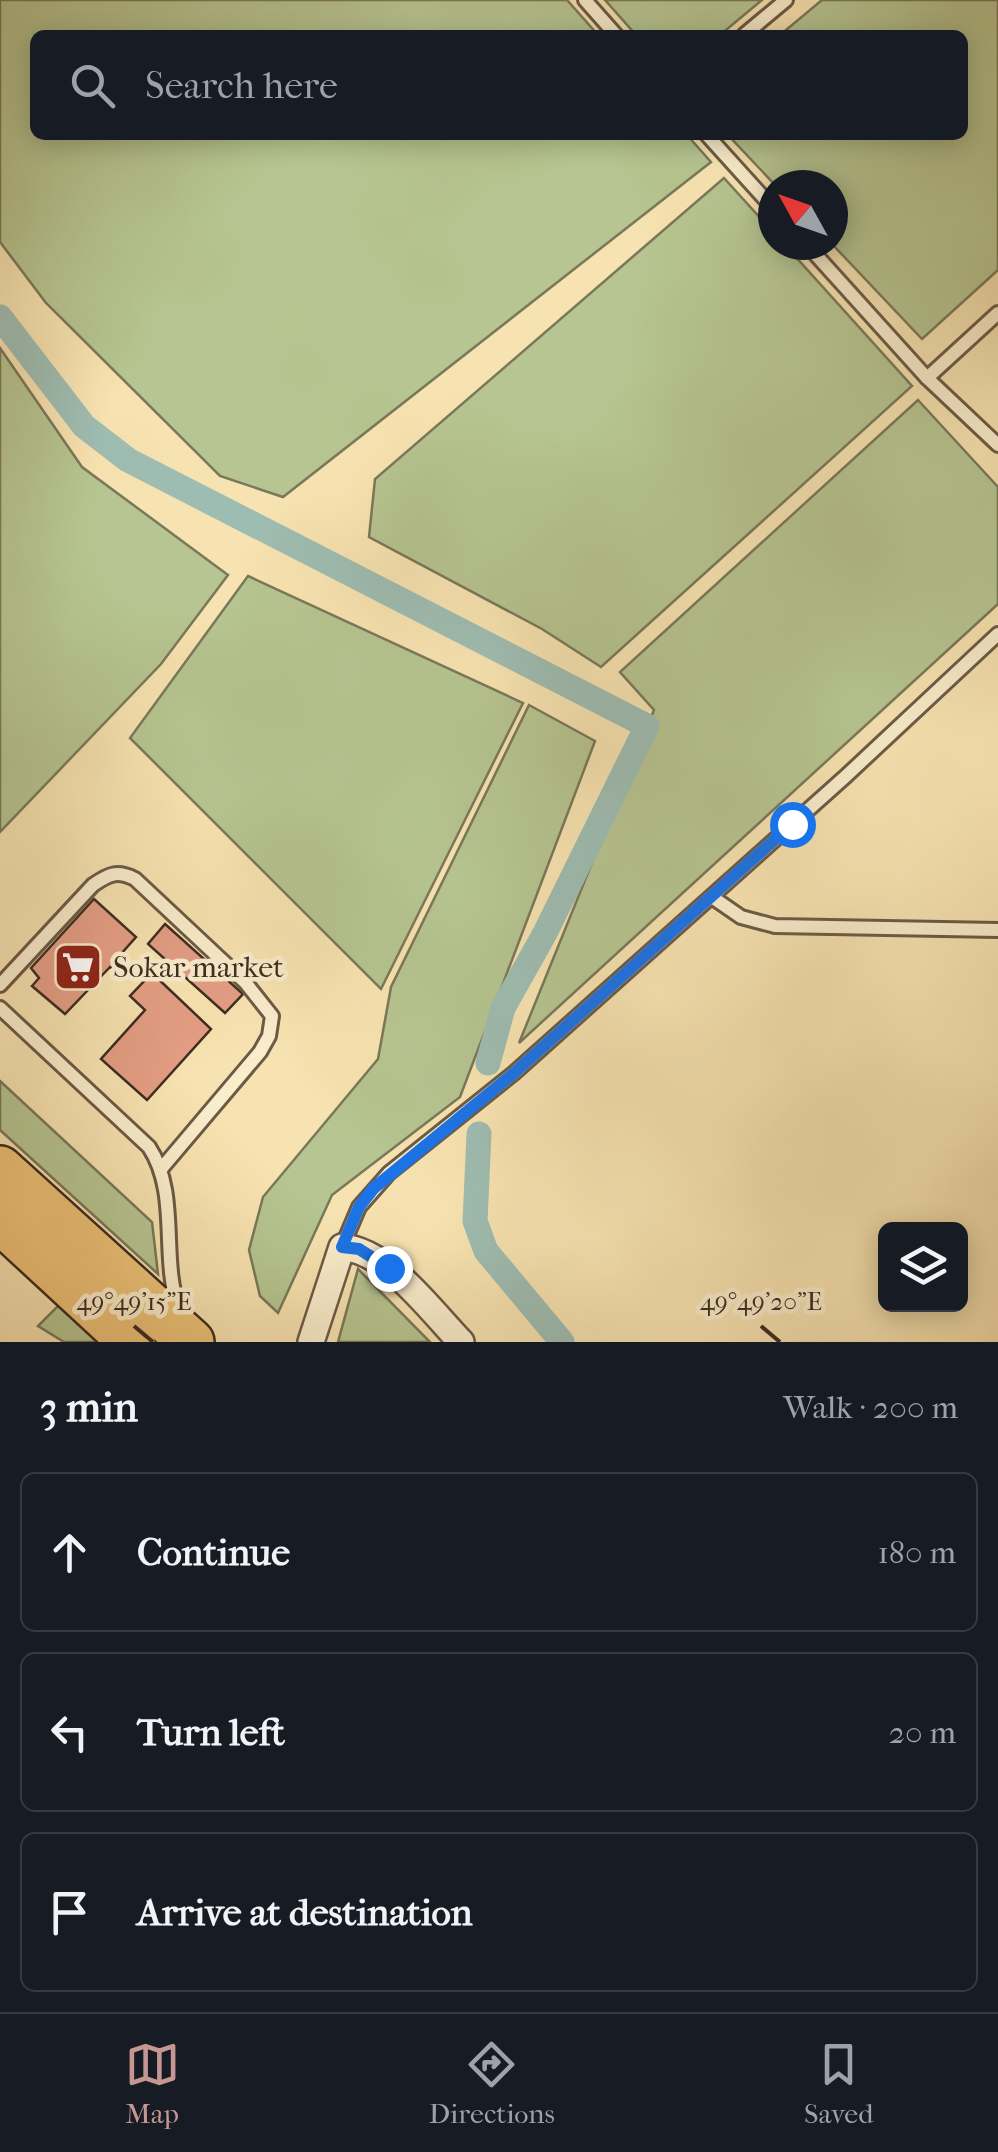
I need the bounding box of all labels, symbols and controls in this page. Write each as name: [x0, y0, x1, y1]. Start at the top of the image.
search box: [30, 30, 968, 140]
icon: search: [65, 58, 120, 113]
text: Search here: [145, 63, 338, 108]
north arrow: [758, 170, 848, 260]
route start: [770, 802, 816, 848]
supermarket icon: Sokar market: [52, 941, 104, 993]
place label: Sokar market: [113, 950, 284, 985]
map controls: [878, 1222, 968, 1312]
button: layers: [878, 1222, 968, 1312]
route end: [367, 1246, 413, 1292]
text: 49°49'15"E: [77, 1287, 191, 1316]
text: 49°49'20"E: [700, 1287, 822, 1316]
text: 3 min: [40, 1383, 138, 1432]
text: Walk · 200 m: [783, 1389, 958, 1426]
icon: ahead: [42, 1525, 97, 1580]
text: Continue: [137, 1530, 290, 1575]
text: 180 m: [877, 1534, 956, 1571]
icon: left: [42, 1705, 97, 1760]
text: Turn left: [137, 1710, 285, 1755]
text: 20 m: [888, 1714, 956, 1751]
icon: arrive: [42, 1885, 97, 1940]
text: Arrive at destination: [137, 1890, 473, 1935]
tab: Map: [125, 2037, 180, 2130]
tab: Directions: [429, 2037, 555, 2130]
tab: Saved: [804, 2037, 873, 2130]

